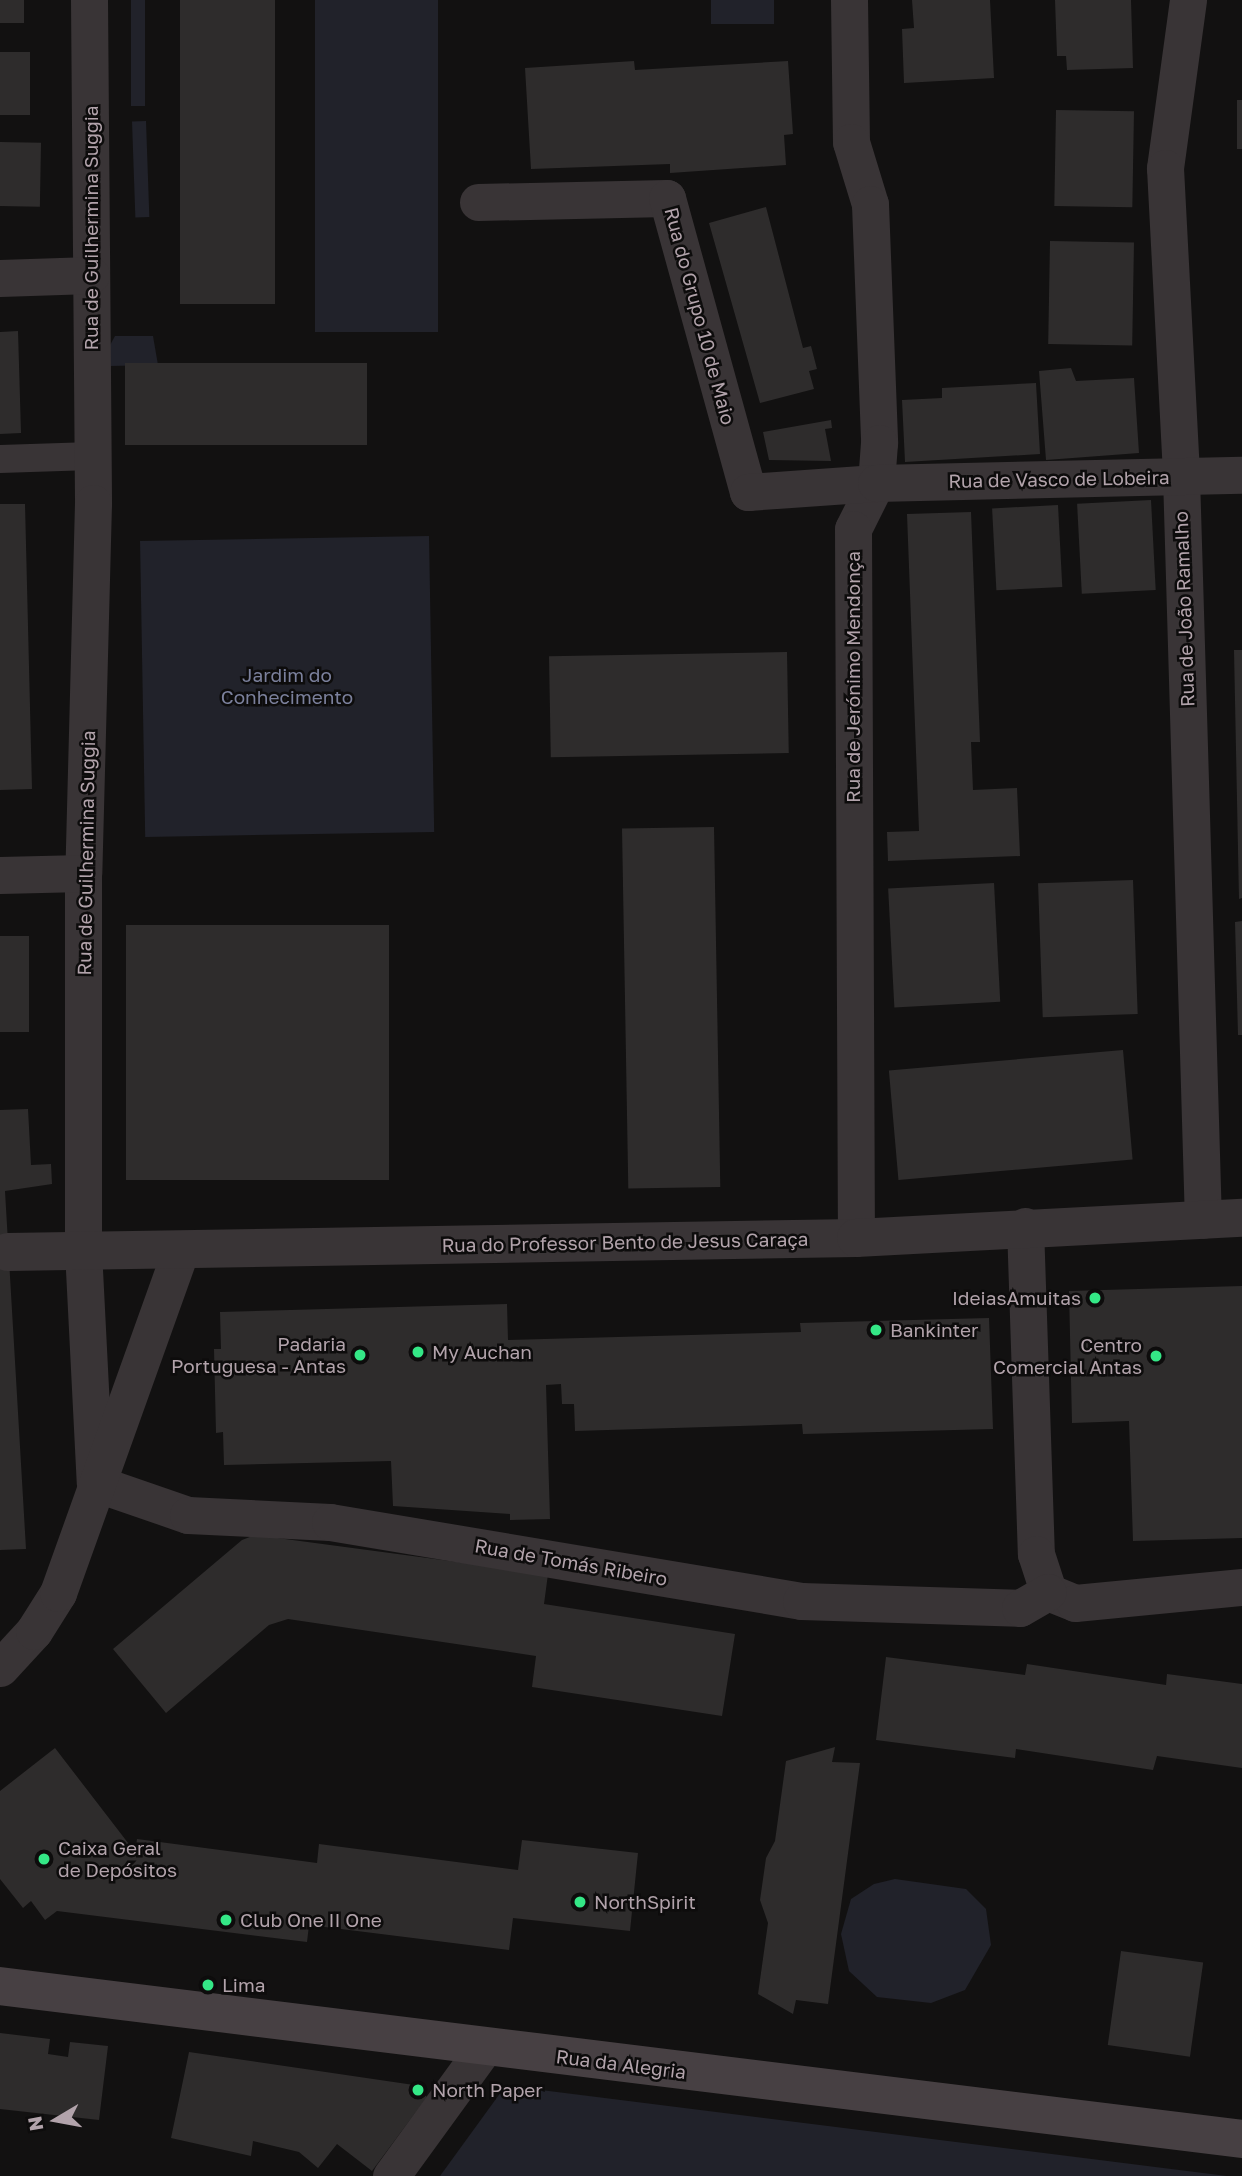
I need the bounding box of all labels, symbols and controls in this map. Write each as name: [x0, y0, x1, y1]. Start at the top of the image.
street label: Rua de Guilhermina Suggia: [80, 105, 102, 351]
street label: Rua do Grupo 10 de Maio: [660, 205, 740, 427]
street label: Rua de Vasco de Lobeira: [948, 466, 1170, 492]
street label: Rua de João Ramalho: [1169, 511, 1199, 707]
street label: Rua de Jerónimo Mendonça: [842, 551, 864, 803]
park label: Jardim do Conhecimento: [221, 664, 353, 708]
street label: Rua de Guilhermina Suggia: [72, 730, 100, 976]
street label: Rua do Professor Bento de Jesus Caraça: [441, 1227, 809, 1257]
place label: IdeiasAmuitas: [952, 1287, 1081, 1309]
marker: IdeiasAmuitas: [1087, 1290, 1103, 1306]
place label: Bankinter: [890, 1319, 979, 1341]
marker: Bankinter: [868, 1322, 884, 1338]
place label: Padaria Portuguesa - Antas: [171, 1333, 346, 1377]
place label: Centro Comercial Antas: [993, 1334, 1142, 1378]
place label: My Auchan: [432, 1341, 532, 1363]
marker: My Auchan: [410, 1344, 426, 1360]
marker: Padaria Portuguesa - Antas: [352, 1347, 368, 1363]
marker: Centro Comercial Antas: [1148, 1348, 1164, 1364]
street label: Rua de Tomás Ribeiro: [473, 1534, 669, 1590]
place label: Caixa Geral de Depósitos: [58, 1837, 177, 1881]
marker: Caixa Geral de Depósitos: [36, 1851, 52, 1867]
place label: NorthSpirit: [594, 1891, 696, 1913]
marker: NorthSpirit: [572, 1894, 588, 1910]
place label: Club One II One: [240, 1909, 382, 1931]
marker: Club One II One: [218, 1912, 234, 1928]
place label: Lima: [222, 1974, 265, 1996]
marker: Lima: [200, 1977, 216, 1993]
street label: Rua da Alegria: [555, 2045, 687, 2083]
place label: North Paper: [432, 2079, 543, 2101]
marker: North Paper: [410, 2082, 426, 2098]
north arrow: [21, 2085, 91, 2155]
text: N: [22, 2115, 47, 2133]

